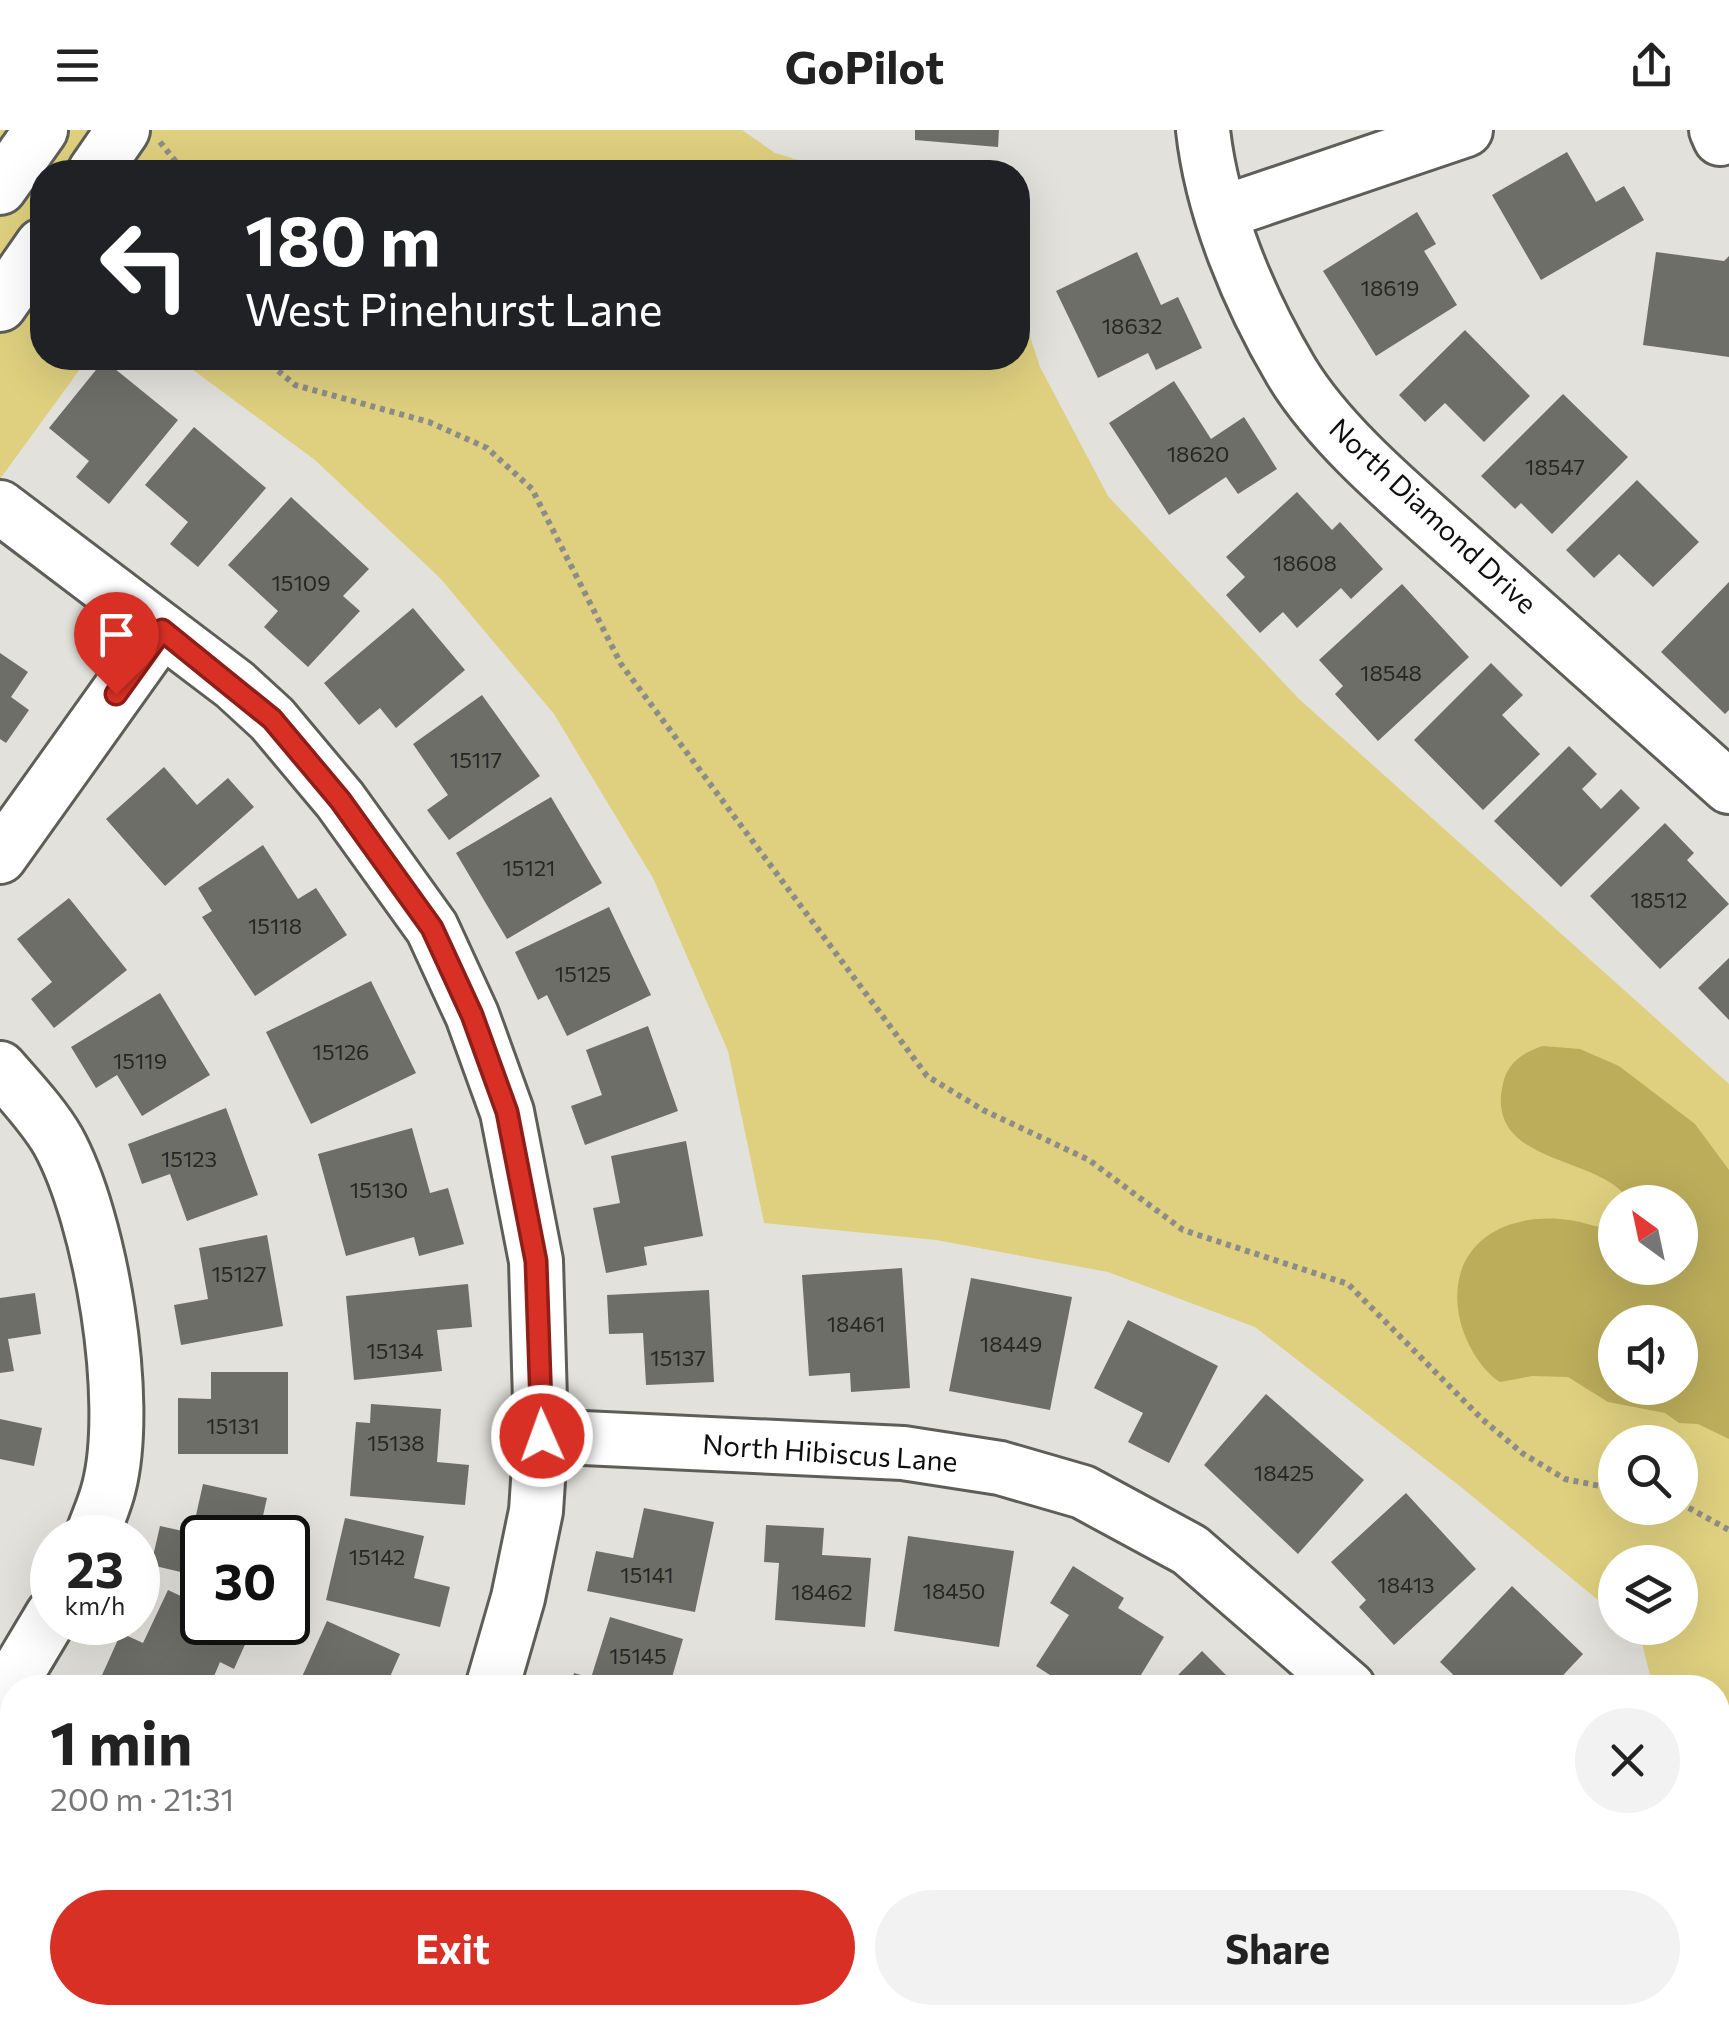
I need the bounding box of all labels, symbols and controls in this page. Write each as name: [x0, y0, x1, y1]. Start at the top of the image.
icon: menu: [50, 38, 105, 93]
text: GoPilot: [785, 38, 944, 93]
icon: share: [1624, 38, 1679, 93]
text: 180 m: [245, 195, 441, 280]
icon: left: [80, 200, 210, 330]
house number: 18619: [1361, 274, 1419, 301]
text: West Pinehurst Lane: [245, 280, 663, 335]
house number: 18632: [1102, 312, 1162, 339]
street label: North Diamond Drive: [1323, 411, 1544, 620]
house number: 18620: [1167, 440, 1229, 467]
house number: 18547: [1525, 453, 1585, 480]
house number: 18608: [1273, 549, 1337, 576]
house number: 15109: [271, 569, 331, 596]
pin: [74, 592, 159, 695]
icon: arrive: [89, 607, 144, 662]
house number: 18548: [1360, 659, 1422, 686]
house number: 15117: [450, 746, 502, 773]
house number: 15121: [502, 854, 556, 881]
house number: 18512: [1630, 886, 1688, 913]
house number: 15118: [248, 912, 302, 939]
house number: 15125: [555, 960, 611, 987]
house number: 15126: [313, 1038, 369, 1065]
house number: 15119: [113, 1047, 167, 1074]
house number: 15123: [161, 1145, 217, 1172]
house number: 15130: [350, 1176, 408, 1203]
north arrow: [1598, 1185, 1698, 1285]
map controls: [1598, 1185, 1698, 1645]
house number: 15127: [211, 1260, 267, 1287]
button: sound: [1598, 1305, 1698, 1405]
house number: 18461: [827, 1310, 885, 1337]
house number: 18449: [980, 1330, 1042, 1357]
house number: 15134: [366, 1337, 424, 1364]
house number: 15137: [650, 1344, 706, 1371]
position arrow: [490, 1384, 594, 1488]
house number: 15131: [206, 1412, 260, 1439]
button: search: [1598, 1425, 1698, 1525]
street label: North Hibiscus Lane: [701, 1426, 959, 1478]
house number: 15138: [367, 1429, 425, 1456]
house number: 18425: [1254, 1459, 1314, 1486]
speed limit sign: 30: [180, 1515, 310, 1645]
text: 23: [66, 1537, 124, 1598]
house number: 15142: [349, 1543, 405, 1570]
button: layers: [1598, 1545, 1698, 1645]
house number: 15141: [620, 1561, 674, 1588]
house number: 18413: [1377, 1571, 1435, 1598]
house number: 18450: [923, 1577, 985, 1604]
house number: 18462: [791, 1578, 853, 1605]
text: km/h: [65, 1590, 125, 1620]
house number: 15145: [609, 1642, 667, 1669]
text: 1 min: [50, 1704, 192, 1777]
button: close: [1575, 1708, 1680, 1813]
text: 200 m · 21:31: [50, 1778, 234, 1818]
button: Exit: [50, 1890, 855, 2005]
button: Share: [875, 1890, 1680, 2005]

